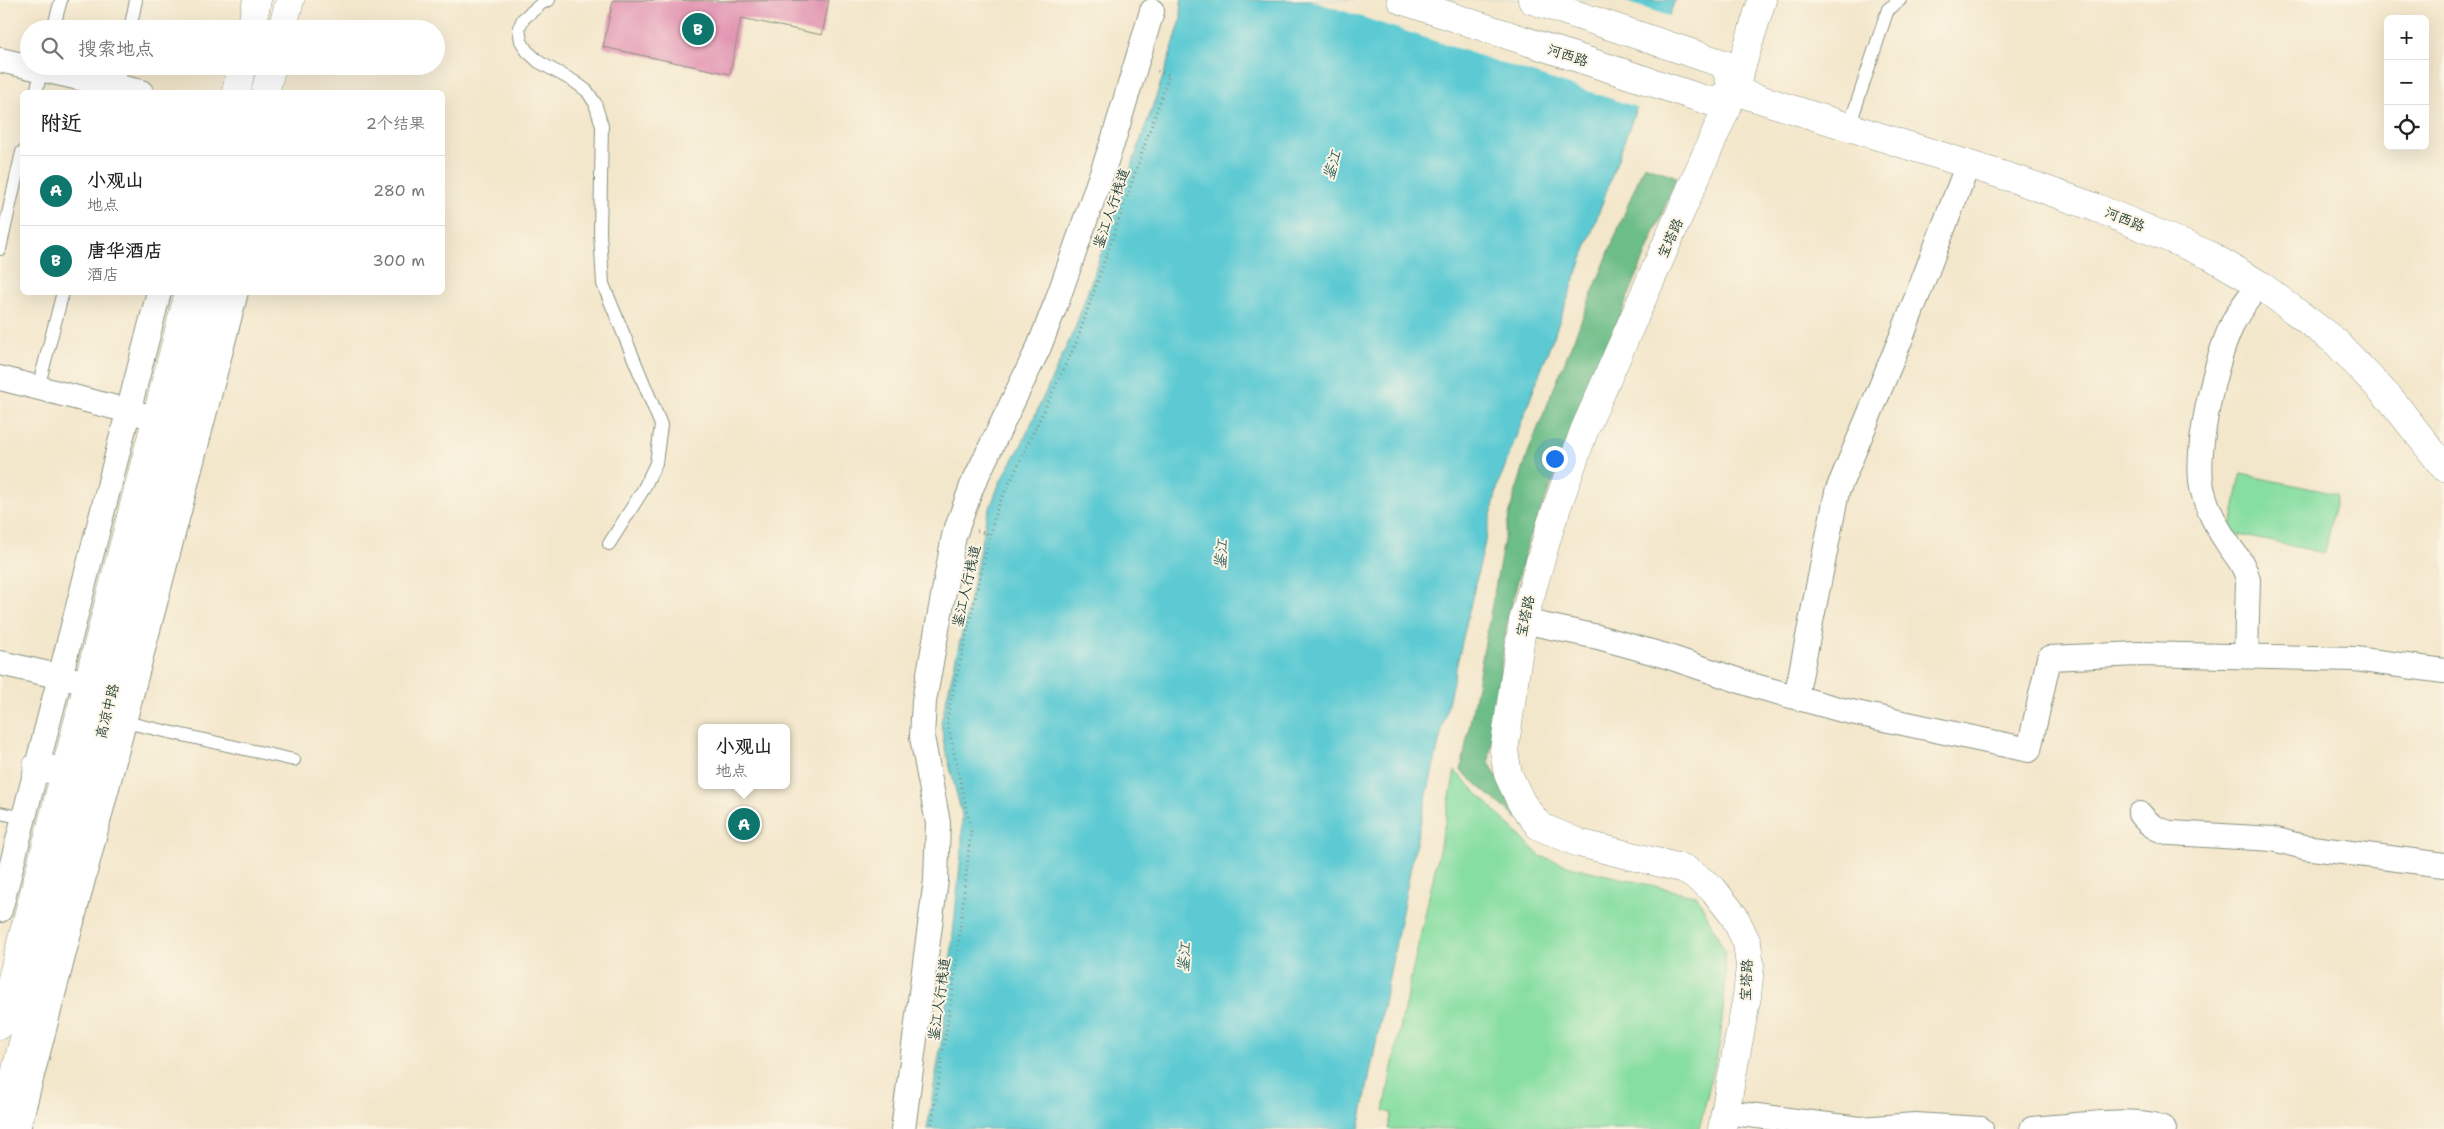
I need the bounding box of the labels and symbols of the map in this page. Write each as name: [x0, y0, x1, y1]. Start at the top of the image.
pin: B: [682, 10, 714, 48]
street label: 河西路: [1545, 40, 1591, 70]
water label: 鉴江: [1318, 147, 1346, 182]
street label: 鉴江人行栈道: [1089, 165, 1133, 251]
street label: 河西路: [2102, 203, 2148, 235]
street label: 宝塔路: [1653, 215, 1687, 261]
your location: [1542, 446, 1568, 472]
water label: 鉴江: [1210, 537, 1232, 570]
street label: 鉴江人行栈道: [948, 543, 984, 629]
street label: 宝塔路: [1512, 594, 1538, 638]
street label: 高凉中路: [91, 682, 123, 740]
pin: A: [728, 805, 760, 843]
water label: 鉴江: [1173, 940, 1195, 973]
street label: 鉴江人行栈道: [924, 956, 954, 1042]
street label: 宝塔路: [1736, 959, 1756, 1001]

